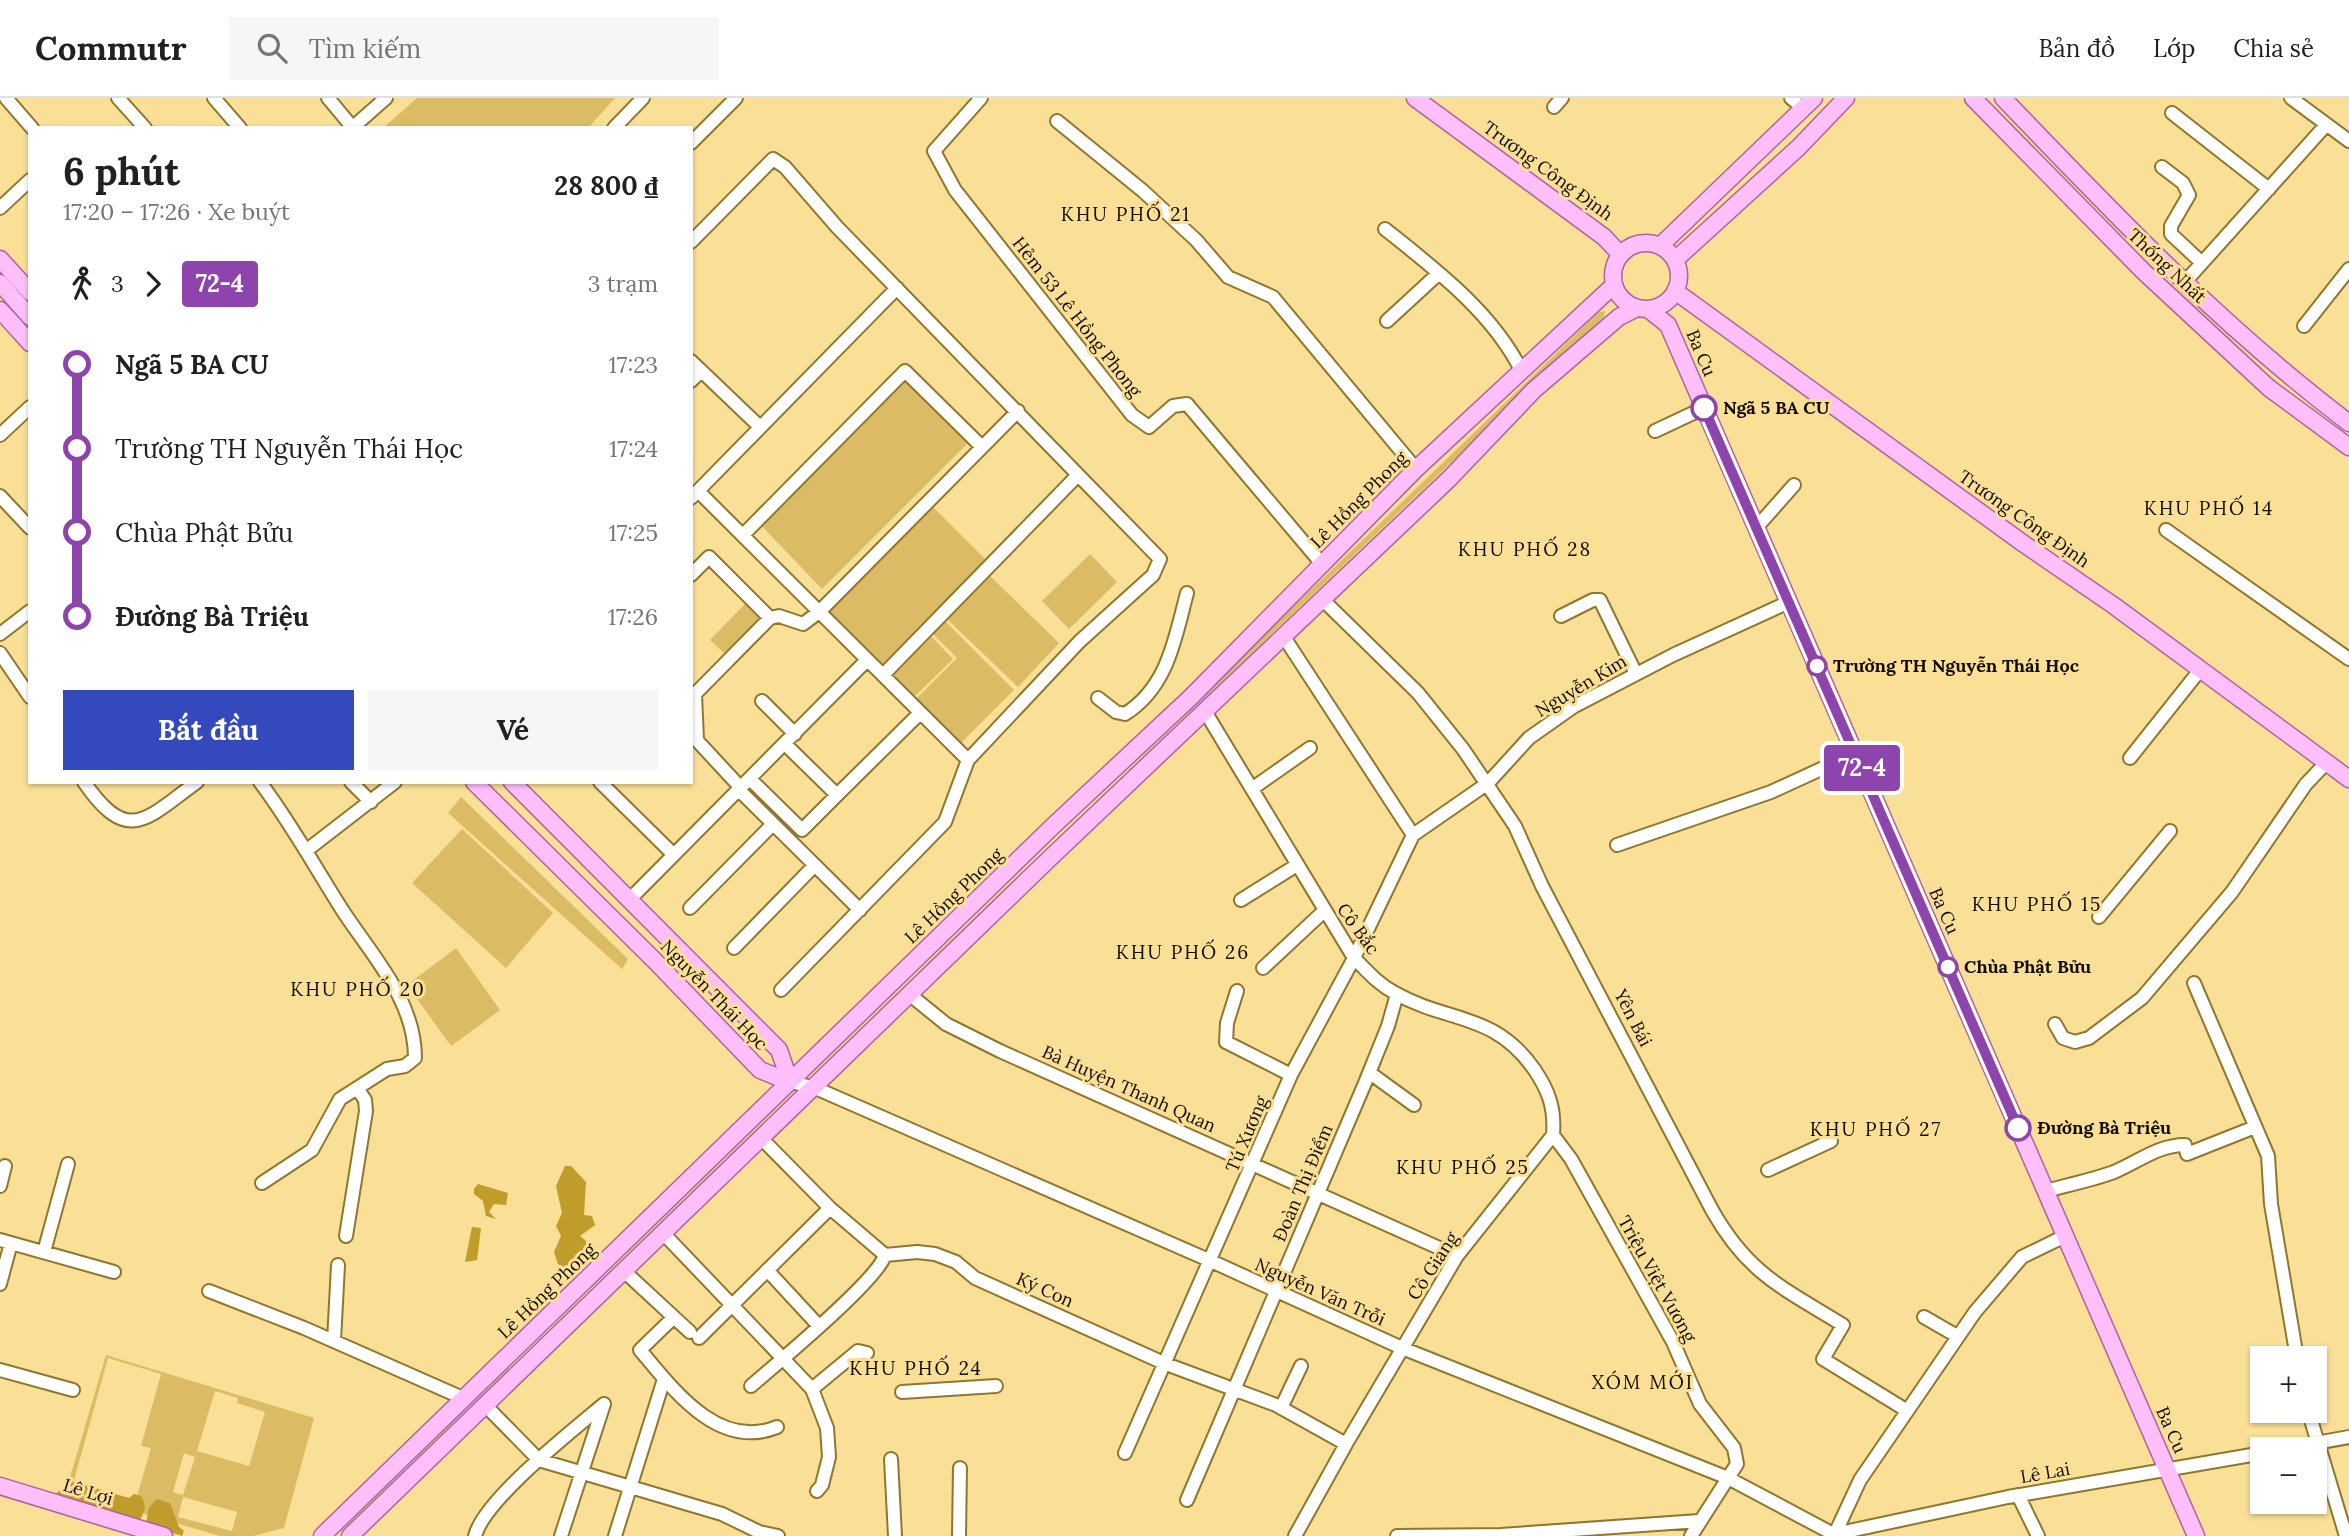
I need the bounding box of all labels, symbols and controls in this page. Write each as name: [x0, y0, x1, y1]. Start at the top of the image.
search box: [229, 17, 719, 80]
text: Commutr: [35, 27, 187, 69]
icon: search: [253, 29, 291, 67]
text: Tìm kiếm: [309, 32, 421, 65]
text: Bản đồ: [2038, 33, 2115, 64]
text: Lớp: [2153, 33, 2195, 64]
text: Chia sẻ: [2233, 33, 2314, 64]
street label: Trương Công Định: [1479, 116, 1618, 226]
text: 6 phút: [63, 147, 180, 195]
text: 28 800 ₫: [554, 169, 658, 202]
text: 17:20 – 17:26 · Xe buýt: [63, 197, 290, 226]
district label: KHU PHỐ 21: [1061, 201, 1191, 226]
street label: Thống Nhất: [2123, 223, 2211, 308]
street label: Hẻm 53 Lê Hồng Phong: [1008, 232, 1148, 402]
icon: walk: [63, 265, 101, 303]
icon: forward: [134, 265, 172, 303]
text: 72-4: [196, 268, 244, 299]
text: 3: [111, 269, 124, 298]
text: 3 trạm: [588, 269, 658, 298]
street label: Ba Cu: [1681, 326, 1722, 380]
text: Ngã 5 BA CU: [115, 348, 269, 381]
text: 17:23: [608, 350, 658, 379]
marker: Ngã 5 BA CU: [1691, 395, 1717, 421]
place label: Ngã 5 BA CU: [1723, 396, 1830, 419]
text: Trường TH Nguyễn Thái Học: [115, 432, 463, 465]
text: 17:24: [609, 434, 658, 463]
street label: Lê Hồng Phong: [1305, 445, 1413, 553]
street label: Trương Công Định: [1954, 465, 2094, 573]
district label: KHU PHỐ 14: [2144, 495, 2274, 520]
text: Chùa Phật Bửu: [115, 516, 293, 549]
text: 17:25: [608, 518, 658, 547]
district label: KHU PHỐ 28: [1458, 536, 1592, 561]
text: Đường Bà Triệu: [115, 600, 309, 633]
text: 17:26: [608, 602, 658, 631]
street label: Nguyễn Kim: [1531, 649, 1631, 722]
place label: Trường TH Nguyễn Thái Học: [1833, 654, 2080, 677]
marker: Trường TH Nguyễn Thái Học: [1807, 656, 1827, 676]
button: Bắt đầu: [63, 690, 354, 770]
button: Vé: [368, 690, 658, 770]
line badge: 72-4: [1813, 745, 1911, 791]
text: 72-4: [1838, 752, 1886, 783]
street label: Lê Hồng Phong: [900, 842, 1008, 948]
street label: Ba Cu: [1924, 884, 1965, 938]
district label: KHU PHỐ 15: [1972, 891, 2102, 916]
street label: Cô Bắc: [1332, 899, 1385, 959]
street label: Nguyễn Thái Học: [656, 935, 773, 1055]
district label: KHU PHỐ 26: [1116, 939, 1250, 964]
place label: Chùa Phật Bửu: [1964, 955, 2091, 978]
marker: Chùa Phật Bửu: [1938, 957, 1958, 977]
district label: KHU PHỐ 20: [290, 976, 426, 1001]
street label: Yên Bái: [1609, 984, 1658, 1050]
street label: Bà Huyện Thanh Quan: [1039, 1040, 1220, 1137]
street label: Tú Xương: [1220, 1091, 1273, 1175]
marker: Đường Bà Triệu: [2005, 1115, 2031, 1141]
district label: KHU PHỐ 27: [1810, 1116, 1942, 1141]
place label: Đường Bà Triệu: [2037, 1116, 2171, 1139]
street label: Đoàn Thị Điểm: [1267, 1121, 1338, 1245]
district label: KHU PHỐ 25: [1396, 1154, 1530, 1179]
street label: Triệu Việt Vương: [1613, 1211, 1702, 1347]
street label: Cô Giang: [1402, 1226, 1464, 1304]
street label: Lê Hồng Phong: [493, 1237, 601, 1343]
street label: Nguyễn Văn Trỗi: [1252, 1253, 1389, 1331]
street label: Ký Con: [1013, 1267, 1077, 1312]
map controls: [2250, 1346, 2327, 1514]
button: +: [2250, 1346, 2327, 1423]
district label: KHU PHỐ 24: [849, 1355, 983, 1380]
district label: XÓM MỚI: [1592, 1369, 1694, 1394]
street label: Ba Cu: [2151, 1403, 2192, 1457]
button: −: [2250, 1437, 2327, 1514]
street label: Lê Lai: [2018, 1457, 2072, 1488]
street label: Lê Lợi: [60, 1473, 116, 1510]

